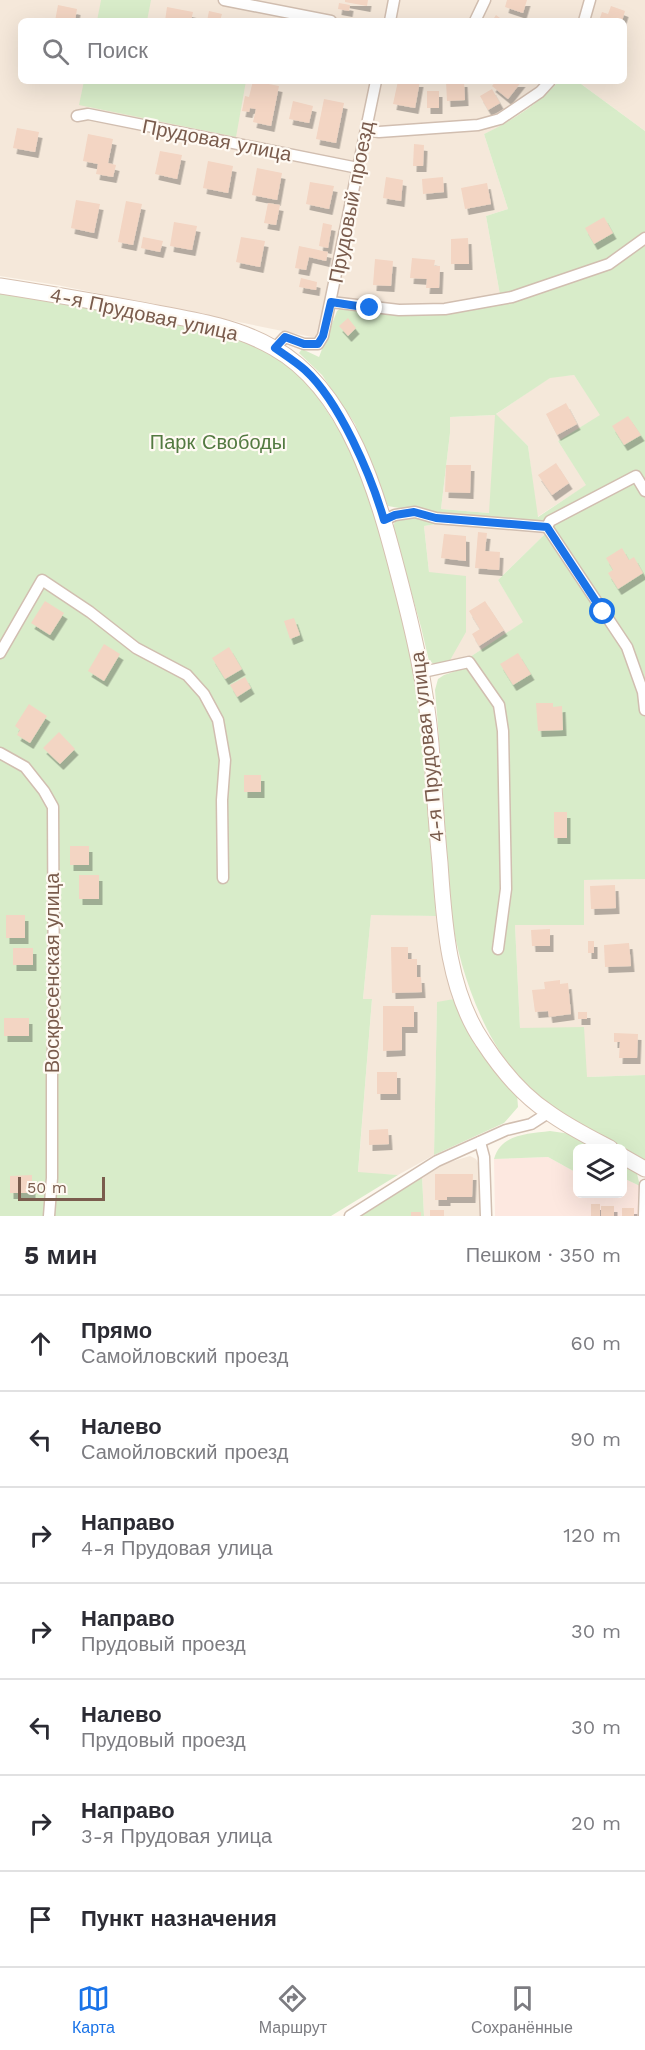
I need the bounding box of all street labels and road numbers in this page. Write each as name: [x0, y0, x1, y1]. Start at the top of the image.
street label: Прудовая улица: [140, 114, 295, 166]
street label: Прудовый проезд: [324, 119, 379, 285]
street label: 4-я Прудовая улица: [48, 282, 241, 346]
street label: 4-я Прудовая улица: [405, 650, 449, 844]
street label: Воскресенская улица: [40, 872, 64, 1073]

